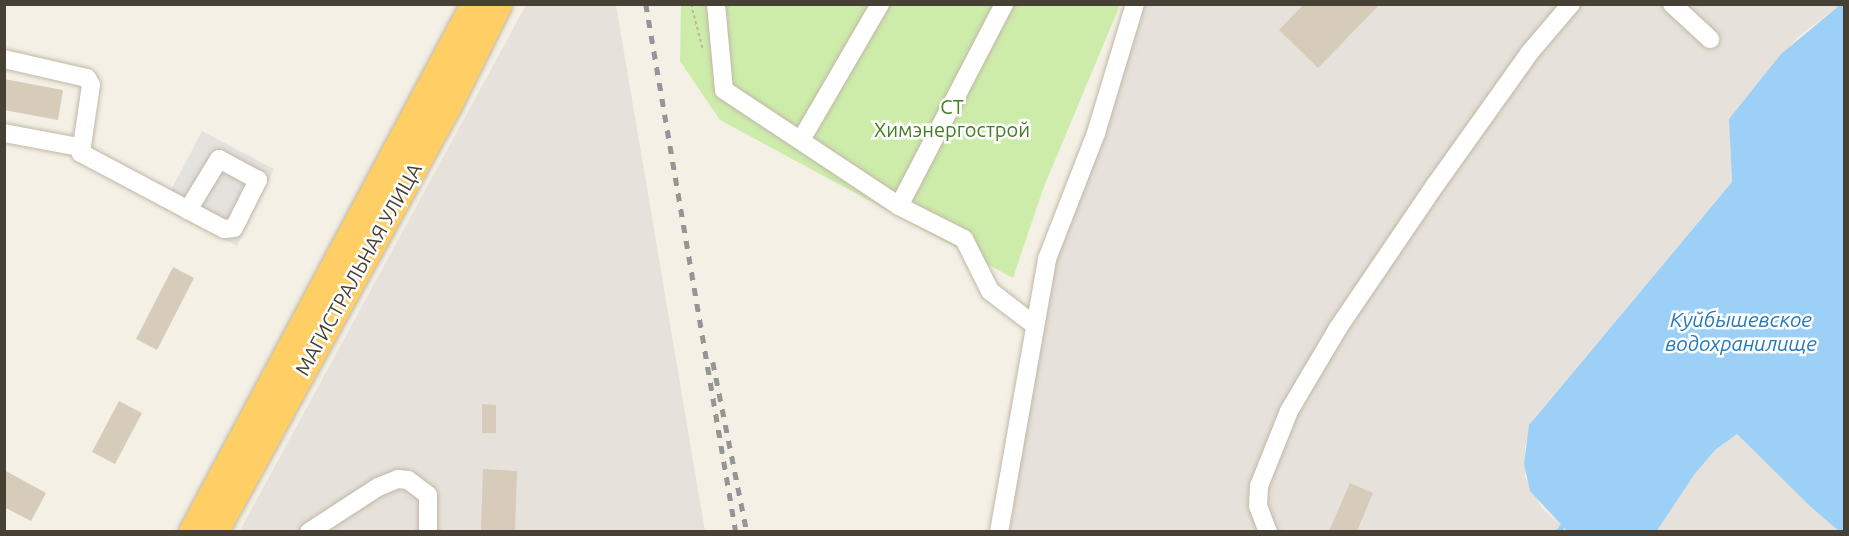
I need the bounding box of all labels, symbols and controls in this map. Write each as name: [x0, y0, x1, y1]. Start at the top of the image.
park label: СТ Химэнергострой: [874, 94, 1030, 141]
street label: МАГИСТРАЛЬНАЯ УЛИЦА: [290, 159, 426, 379]
water label: Куйбышевское водохранилище: [1665, 306, 1817, 356]

